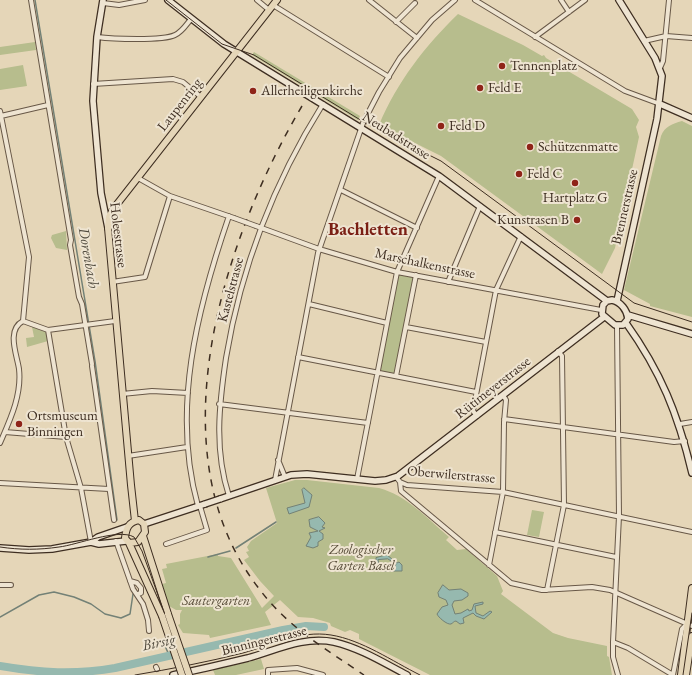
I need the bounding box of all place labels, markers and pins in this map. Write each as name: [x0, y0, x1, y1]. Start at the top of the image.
place label: Tennenplatz: [510, 58, 577, 74]
marker: Tennenplatz: [497, 61, 507, 71]
place label: Feld E: [488, 80, 521, 96]
place label: Allerheiligenkirche: [261, 83, 362, 99]
marker: Feld E: [475, 83, 485, 93]
marker: Allerheiligenkirche: [248, 86, 258, 96]
place label: Feld D: [449, 118, 485, 134]
marker: Feld D: [436, 121, 446, 131]
place label: Schützenmatte: [538, 139, 618, 155]
marker: Schützenmatte: [525, 142, 535, 152]
place label: Feld C: [527, 166, 562, 182]
marker: Feld C: [514, 169, 524, 179]
marker: Hartplatz G: [570, 178, 580, 188]
place label: Hartplatz G: [543, 190, 607, 206]
place label: Kunstrasen B: [497, 212, 569, 228]
marker: Kunstrasen B: [572, 215, 582, 225]
place label: Ortsmuseum Binningen: [27, 408, 98, 440]
marker: Ortsmuseum Binningen: [14, 419, 24, 429]

